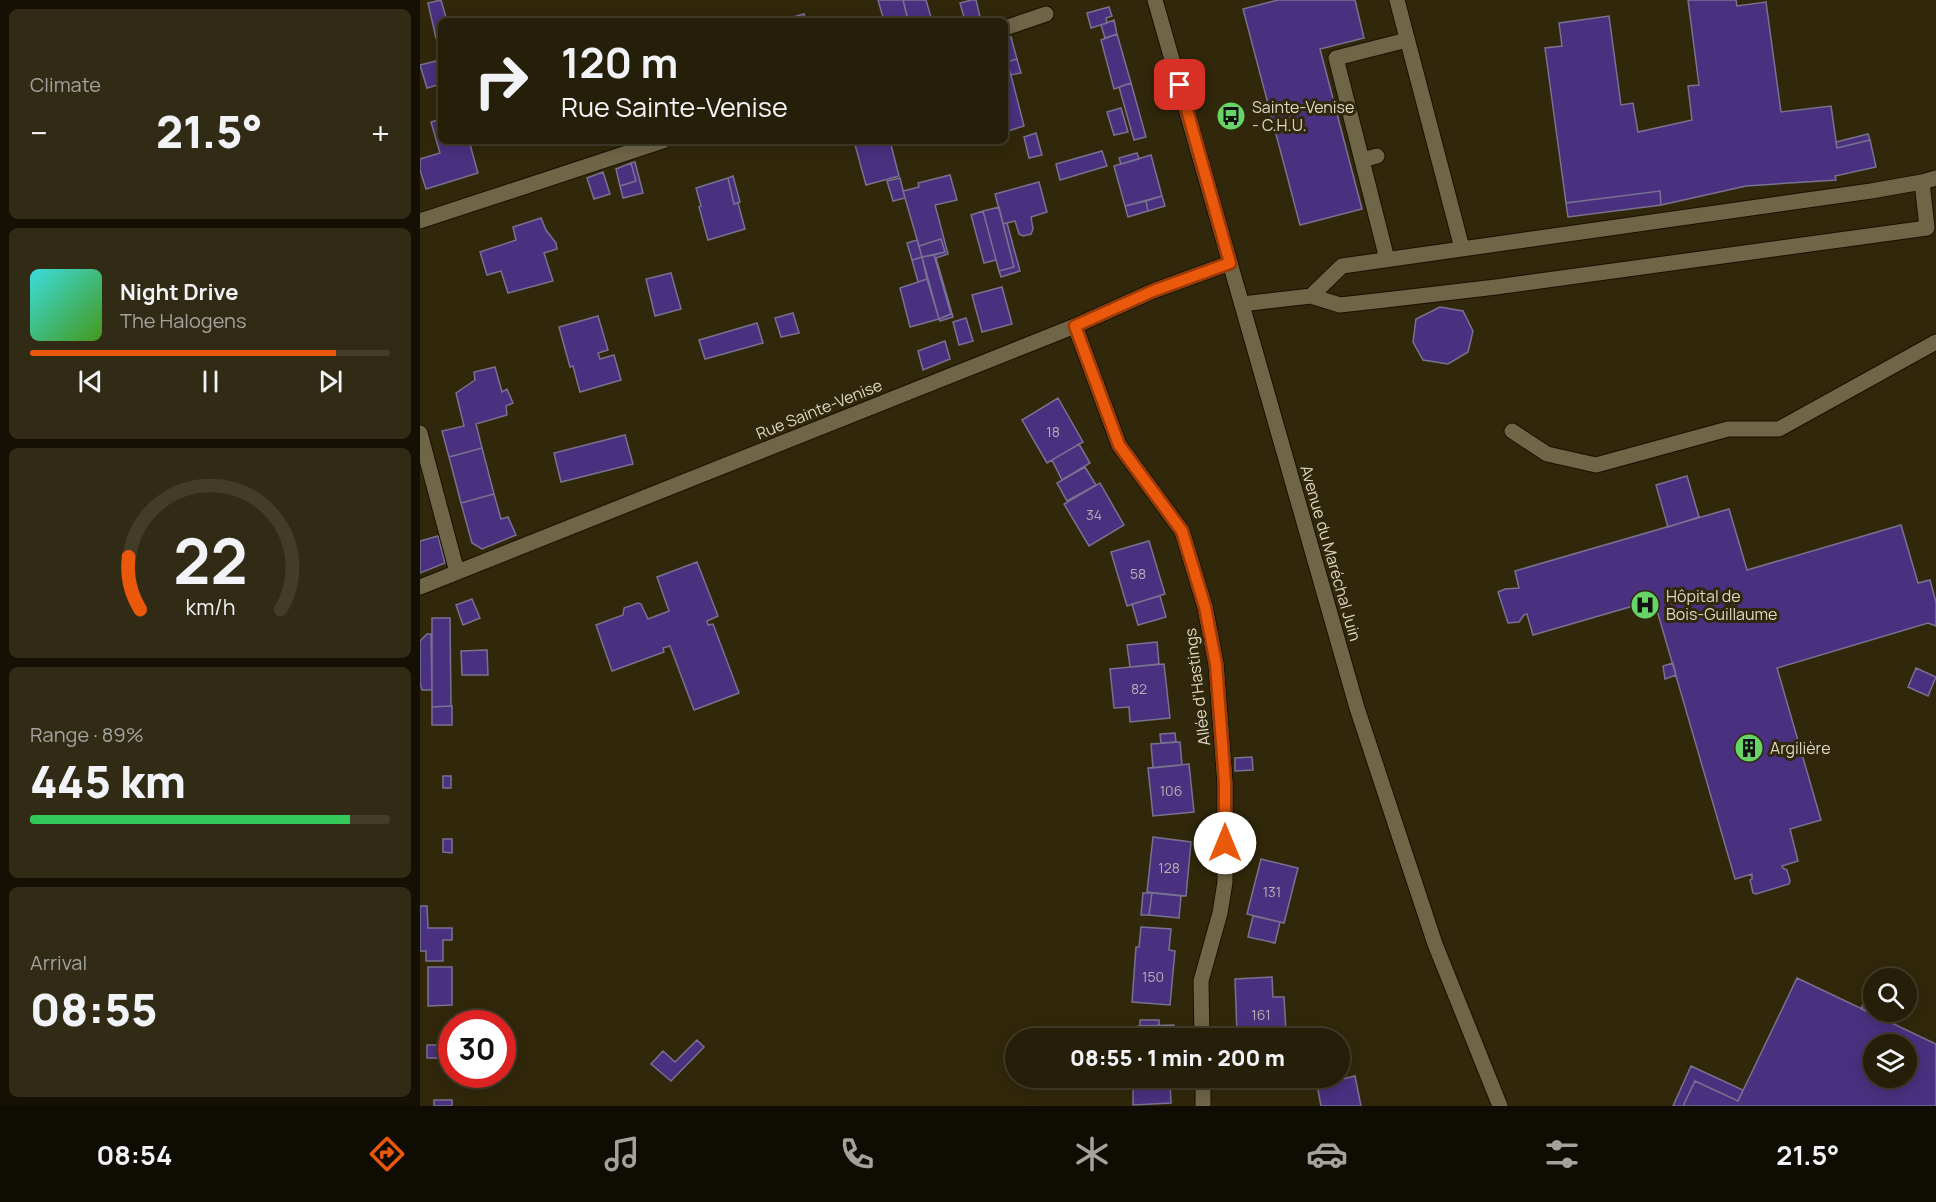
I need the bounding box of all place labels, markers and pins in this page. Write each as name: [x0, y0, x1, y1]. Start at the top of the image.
pin: [1154, 59, 1205, 110]
place label: Sainte-Venise - C.H.U.: [1252, 96, 1354, 136]
bus stop icon: Sainte-Venise - C.H.U.: [1215, 100, 1247, 132]
place label: Hôpital de Bois-Guillaume: [1666, 585, 1777, 625]
hospital icon: Hôpital de Bois-Guillaume: [1629, 589, 1661, 621]
building icon: Argilière: [1733, 732, 1765, 764]
place label: Argilière: [1770, 737, 1831, 759]

